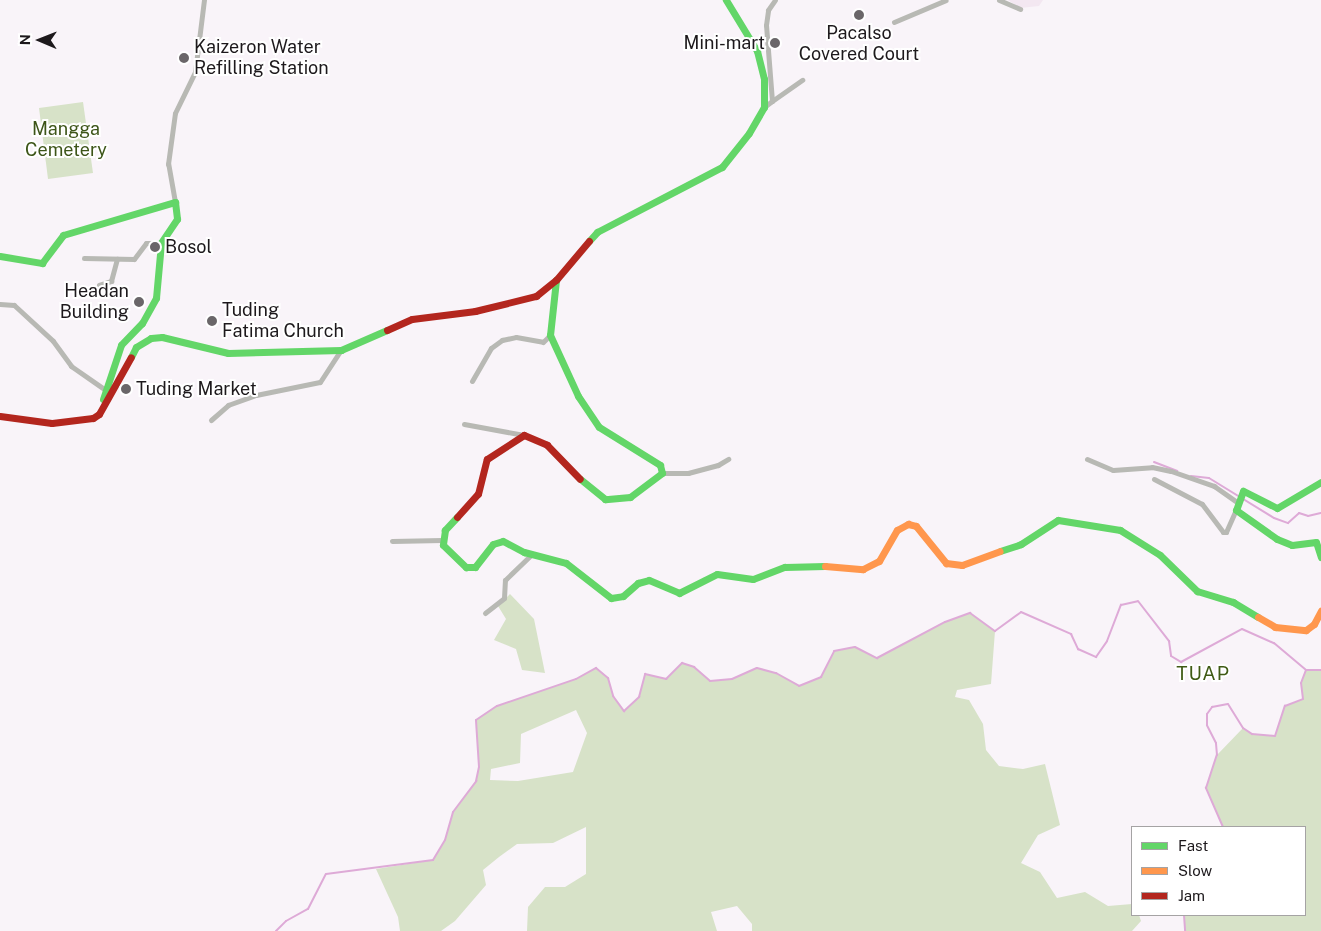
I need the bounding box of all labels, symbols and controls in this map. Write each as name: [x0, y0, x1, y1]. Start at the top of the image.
marker: Pacalso Covered Court: [853, 9, 865, 21]
north arrow: [15, 15, 65, 65]
place label: Pacalso Covered Court: [799, 23, 919, 66]
place label: Mini-mart: [684, 32, 765, 54]
text: N: [17, 34, 33, 45]
place label: Kaizeron Water Refilling Station: [194, 37, 329, 80]
marker: Mini-mart: [769, 37, 781, 49]
marker: Kaizeron Water Refilling Station: [178, 52, 190, 64]
park label: Mangga Cemetery: [25, 119, 107, 162]
place label: Bosol: [165, 236, 212, 258]
marker: Bosol: [149, 241, 161, 253]
place label: Headan Building: [60, 281, 129, 324]
marker: Headan Building: [133, 296, 145, 308]
place label: Tuding Fatima Church: [222, 300, 344, 342]
marker: Tuding Fatima Church: [206, 315, 218, 327]
place label: Tuding Market: [136, 378, 257, 400]
marker: Tuding Market: [120, 383, 132, 395]
district label: TUAP: [1176, 663, 1230, 685]
legend: [1131, 826, 1306, 916]
text: Fast: [1178, 837, 1208, 854]
text: Slow: [1178, 862, 1212, 879]
text: Jam: [1178, 887, 1205, 904]

